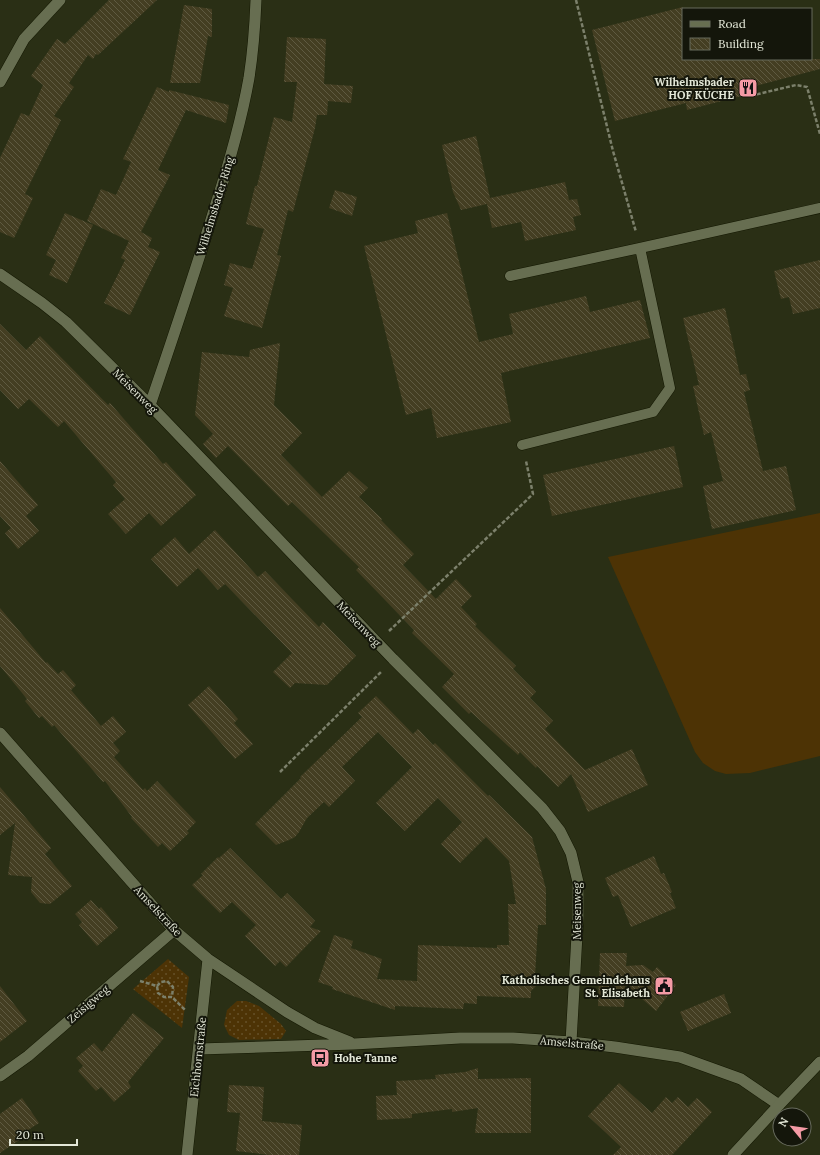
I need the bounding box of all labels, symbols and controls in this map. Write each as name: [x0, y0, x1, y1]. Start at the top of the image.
legend: [682, 8, 812, 60]
text: Road: [718, 16, 746, 31]
text: Building: [718, 36, 764, 51]
place label: Wilhelmsbader HOF KÜCHE: [655, 75, 735, 102]
restaurant icon: Wilhelmsbader HOF KÜCHE: [737, 77, 759, 99]
street label: Wilhelmsbader Ring: [193, 154, 237, 257]
street label: Meisenweg: [110, 366, 161, 417]
street label: Meisenweg: [334, 599, 385, 650]
street label: Meisenweg: [570, 881, 584, 940]
street label: Amselstraße: [130, 882, 185, 939]
place label: Katholisches Gemeindehaus St. Elisabeth: [502, 973, 650, 1000]
public building icon: Katholisches Gemeindehaus St. Elisabeth: [653, 975, 675, 997]
street label: Zeisigweg: [64, 981, 112, 1026]
street label: Eichhornstraße: [187, 1016, 209, 1098]
street label: Amselstraße: [539, 1033, 604, 1053]
bus stop icon: Hohe Tanne: [309, 1047, 331, 1069]
place label: Hohe Tanne: [334, 1051, 397, 1065]
north arrow: [772, 1107, 812, 1147]
text: N: [775, 1115, 792, 1129]
scale bar: [10, 1121, 77, 1147]
text: 20 m: [16, 1127, 44, 1142]

